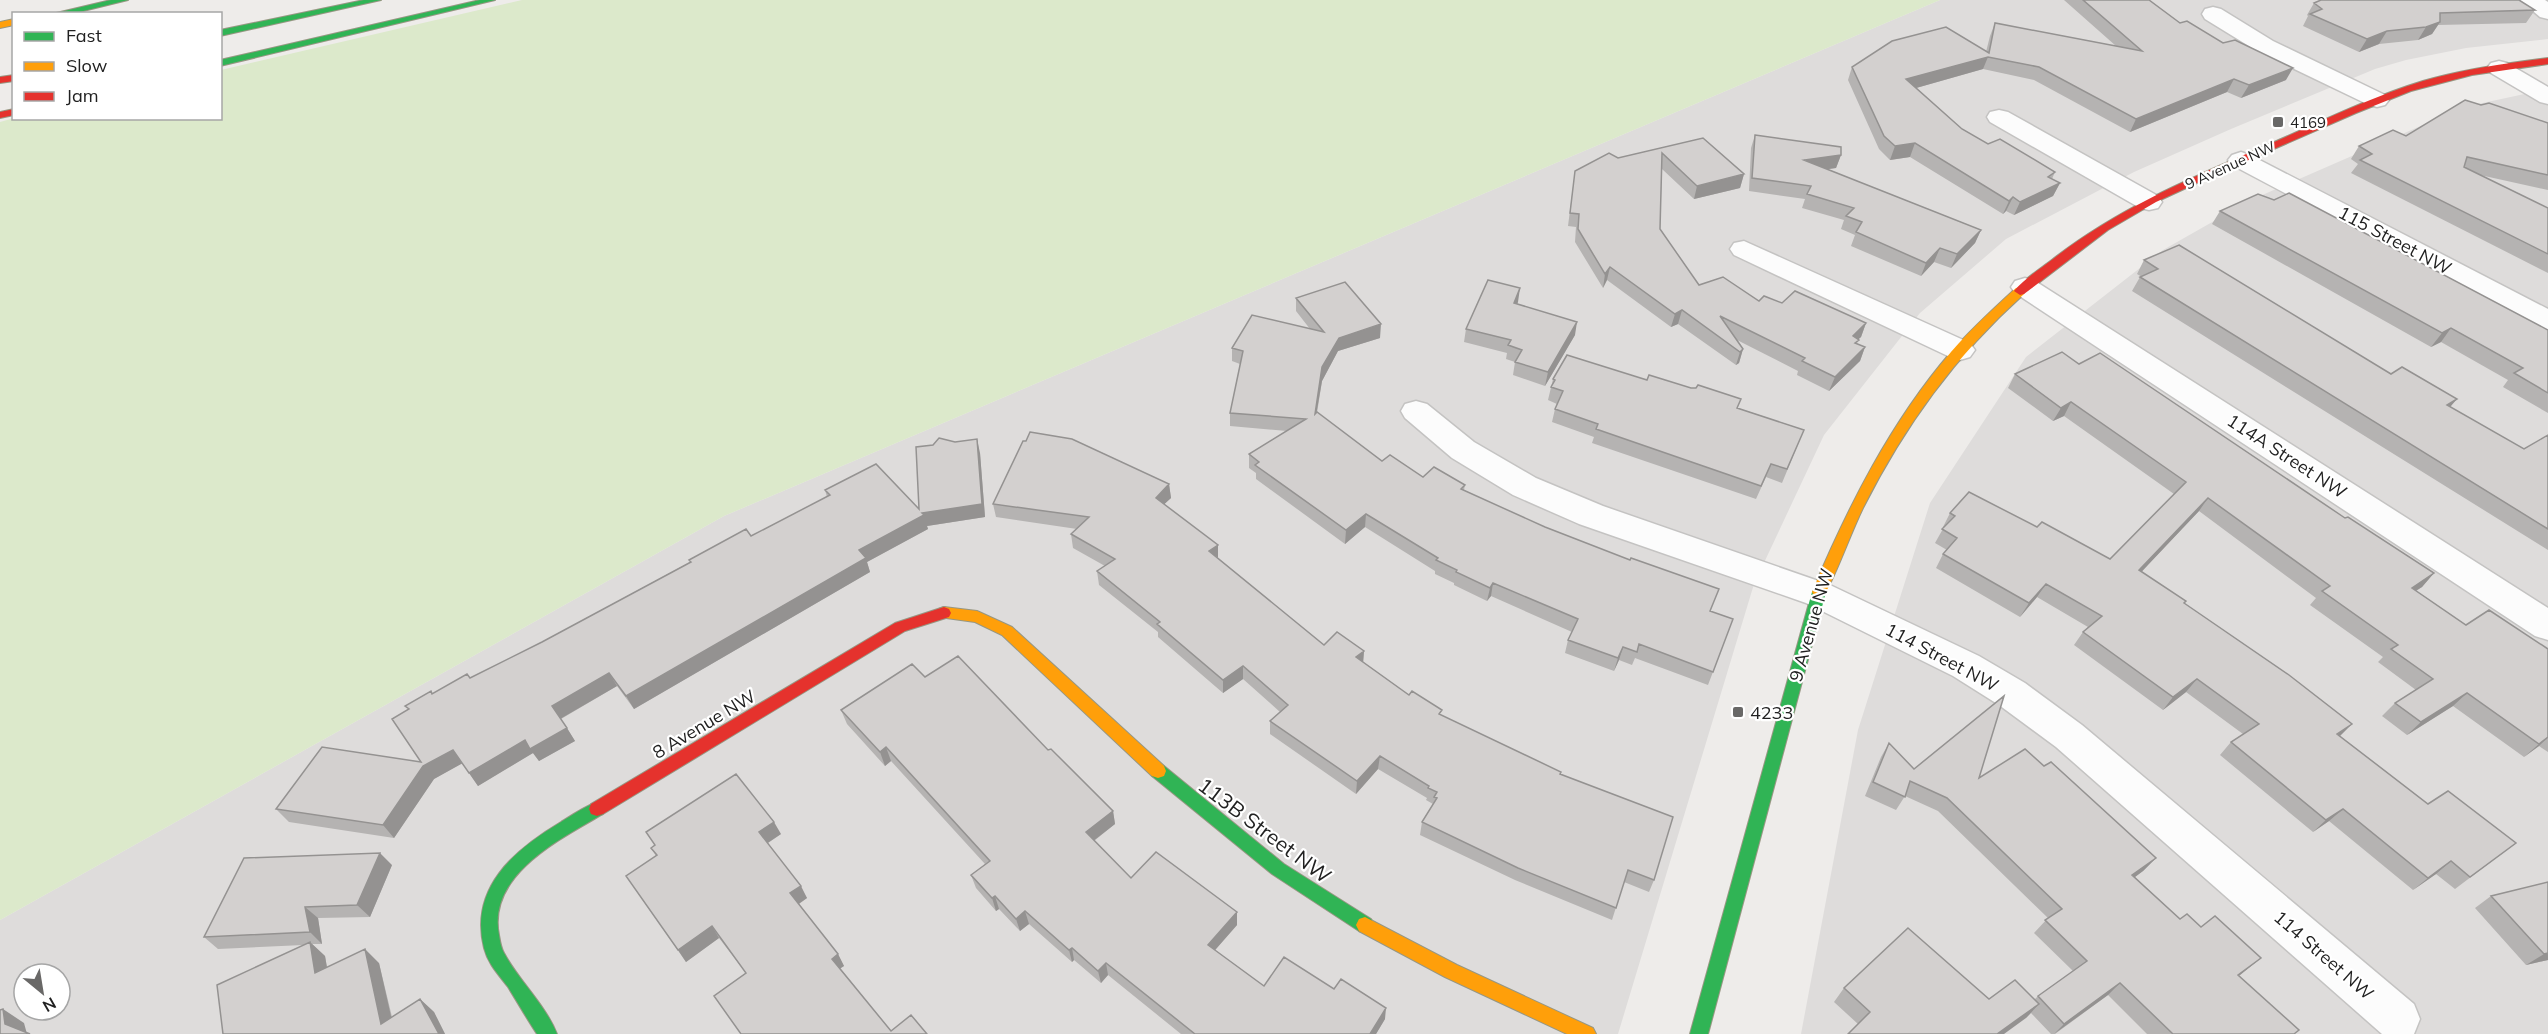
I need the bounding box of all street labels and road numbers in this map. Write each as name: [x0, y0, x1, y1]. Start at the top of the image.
street label: 9 Avenue NW: [2182, 136, 2278, 193]
street label: 115 Street NW: [2334, 200, 2456, 280]
street label: 114A Street NW: [2223, 409, 2351, 503]
street label: 9 Avenue NW: [1784, 566, 1838, 684]
street label: 114 Street NW: [1881, 617, 2003, 697]
street label: 8 Avenue NW: [648, 684, 760, 764]
street label: 113B Street NW: [1193, 771, 1337, 889]
street label: 114 Street NW: [2269, 905, 2379, 1005]

